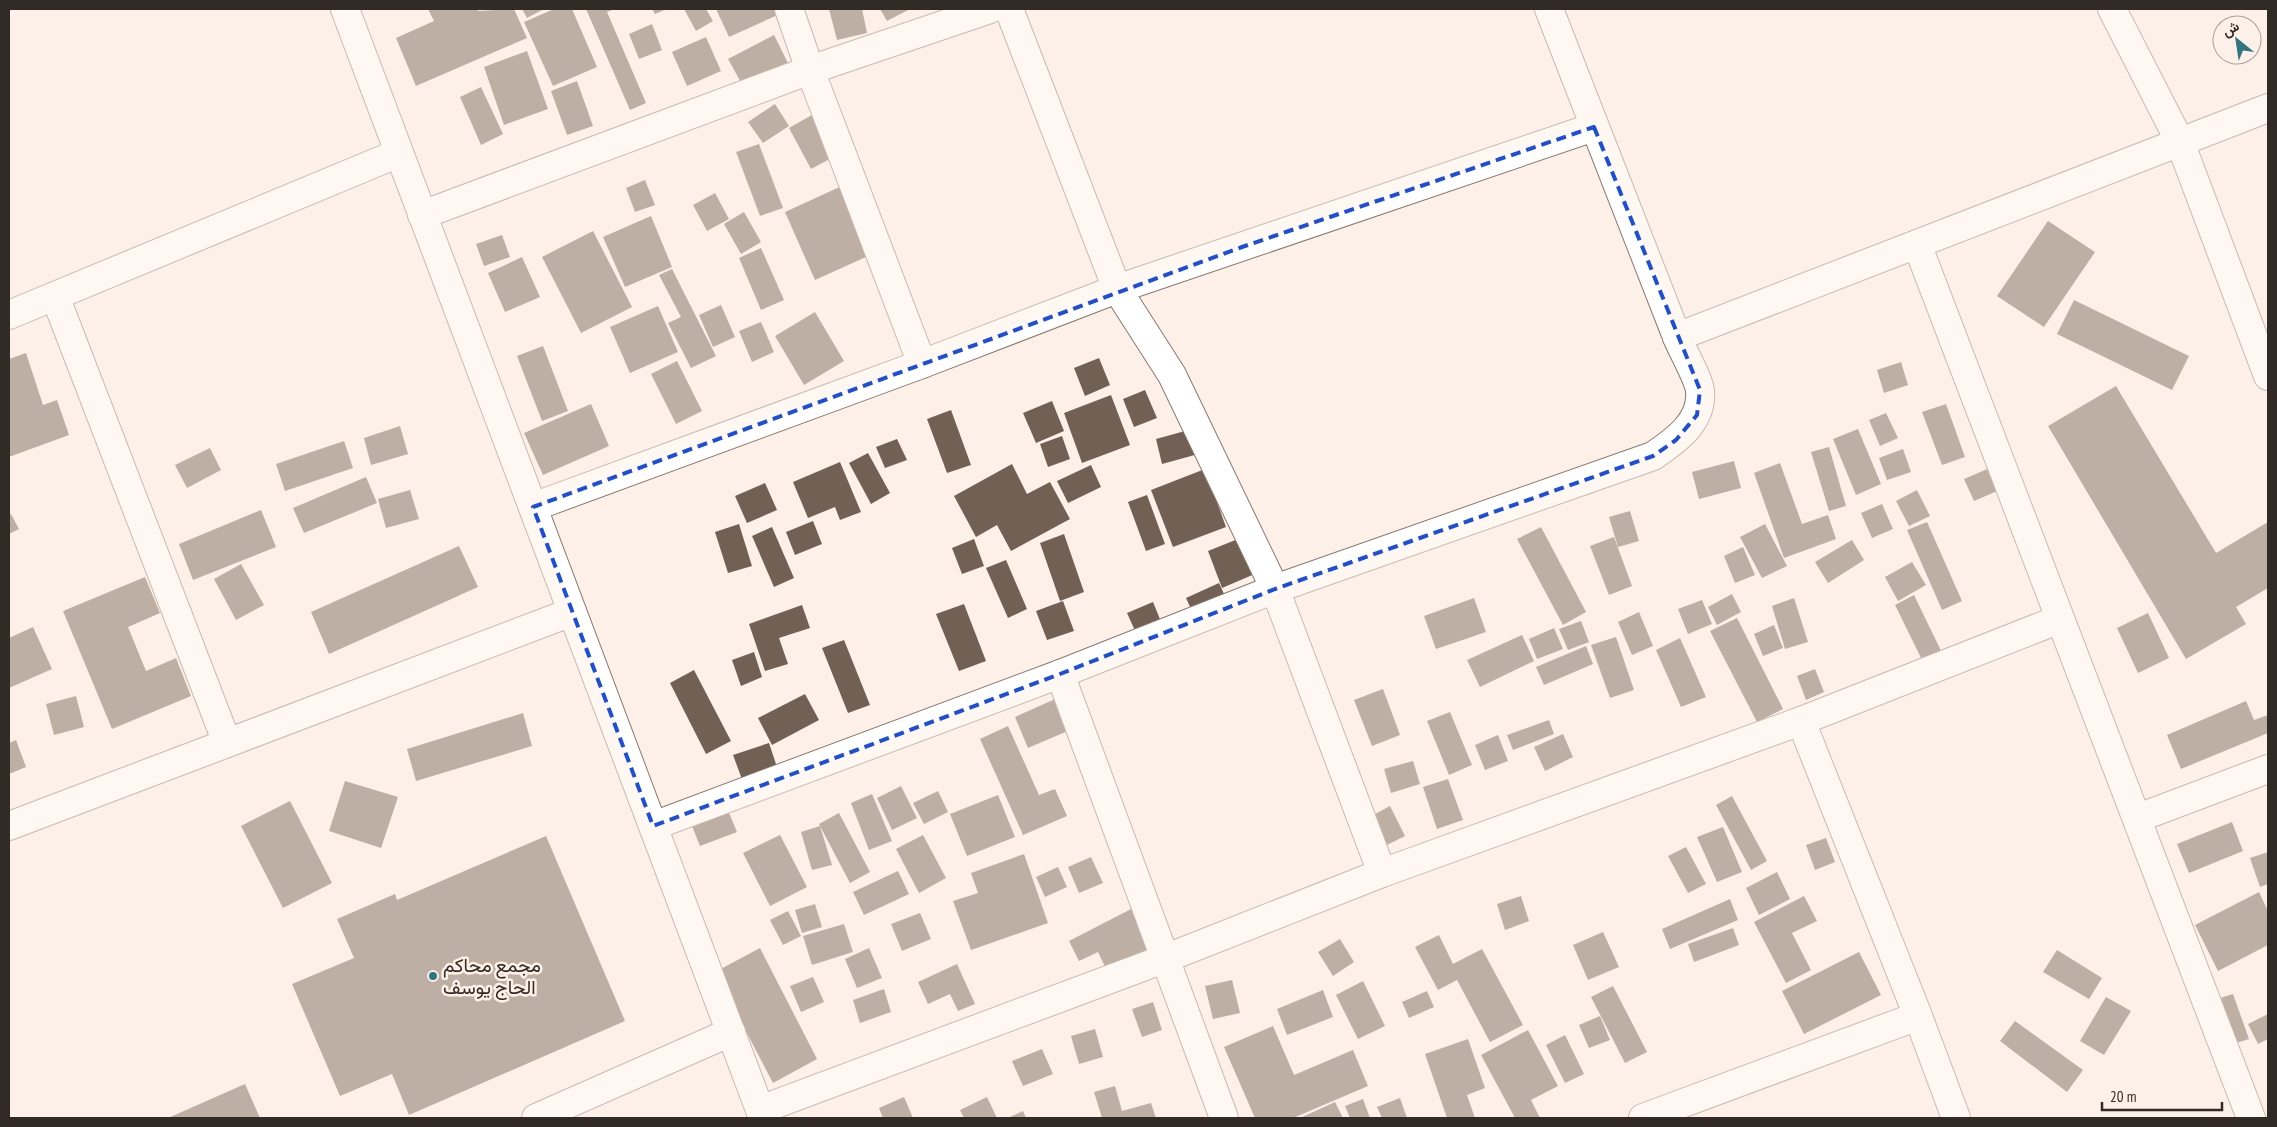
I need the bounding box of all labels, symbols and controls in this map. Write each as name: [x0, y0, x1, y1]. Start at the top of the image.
north arrow: [2212, 15, 2262, 65]
text: ش: [2219, 17, 2242, 41]
place label: مجمع محاكم الحاج يوسف: [443, 953, 541, 1000]
marker: مجمع محاكم الحاج يوسف: [427, 970, 439, 982]
scale bar: [2102, 1080, 2222, 1112]
text: 20 m: [2110, 1087, 2136, 1106]

